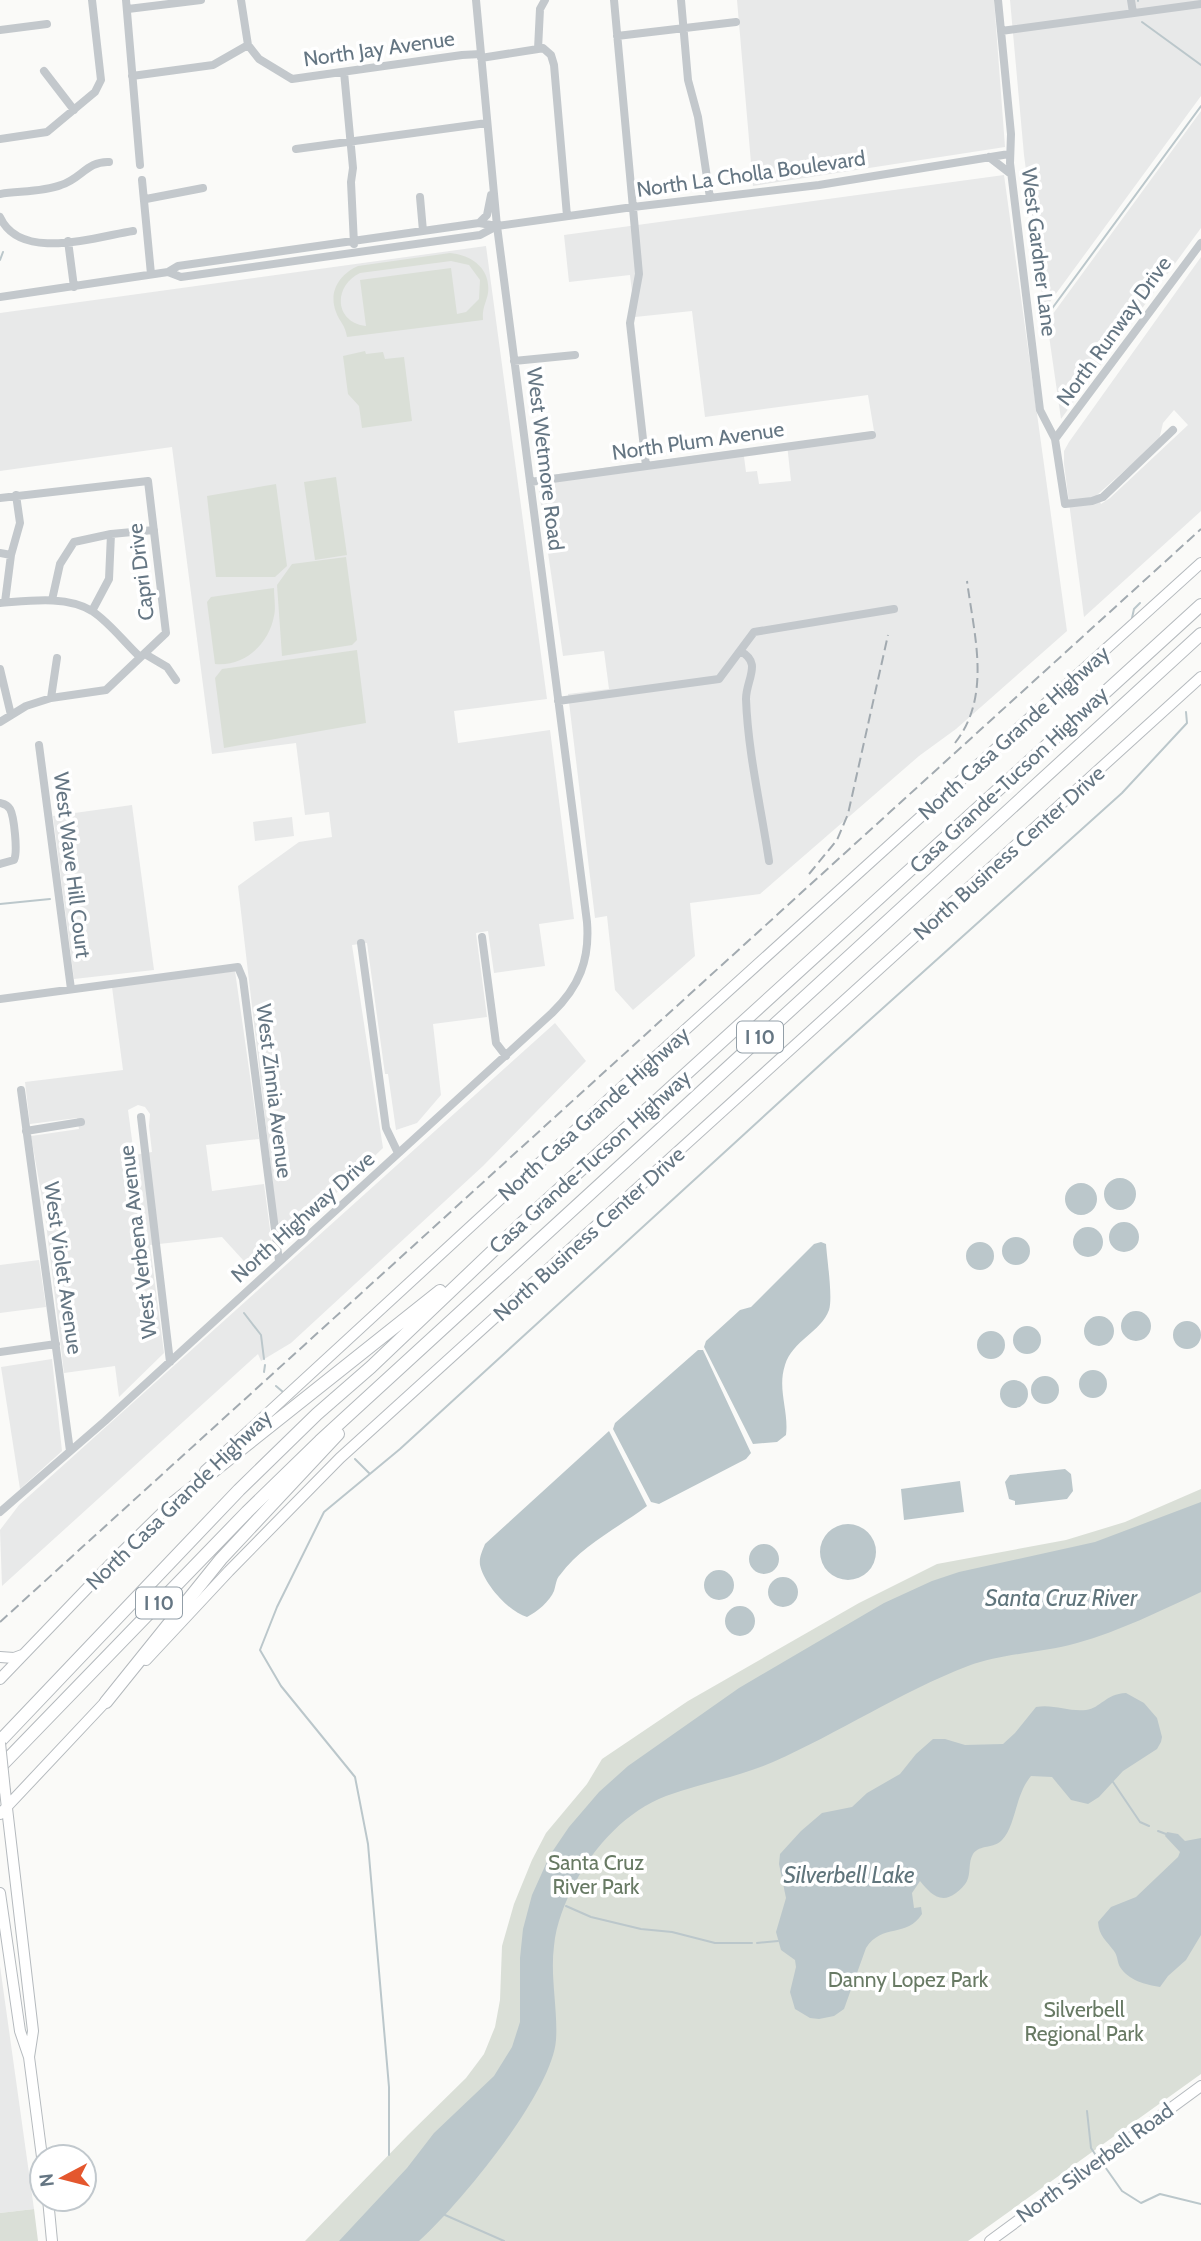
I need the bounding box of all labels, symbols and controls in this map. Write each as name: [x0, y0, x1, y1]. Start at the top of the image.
street label: North Jay Avenue: [302, 25, 456, 72]
street label: North La Cholla Boulevard: [635, 145, 867, 202]
street label: West Gardner Lane: [1017, 166, 1062, 338]
street label: North Runway Drive: [1051, 251, 1176, 410]
street label: West Wetmore Road: [522, 366, 569, 552]
street label: North Plum Avenue: [610, 416, 786, 465]
street label: Capri Drive: [122, 522, 159, 622]
street label: North Casa Grande Highway: [913, 640, 1114, 825]
street label: Casa Grande-Tucson Highway: [904, 681, 1113, 878]
street label: North Business Center Drive: [908, 760, 1109, 945]
street label: West Wave Hill Court: [49, 770, 96, 959]
street label: West Zinnia Avenue: [251, 1002, 298, 1180]
street label: North Casa Grande Highway: [493, 1021, 694, 1206]
road number: I 10: [737, 1021, 783, 1052]
street label: Casa Grande-Tucson Highway: [484, 1064, 696, 1259]
street label: North Business Center Drive: [488, 1141, 689, 1326]
street label: West Verbena Avenue: [113, 1144, 162, 1340]
street label: North Highway Drive: [226, 1146, 380, 1287]
street label: West Violet Avenue: [39, 1180, 88, 1356]
street label: North Casa Grande Highway: [81, 1404, 277, 1595]
water label: Santa Cruz River: [985, 1584, 1138, 1612]
road number: I 10: [136, 1588, 182, 1618]
park label: Santa Cruz River Park: [548, 1850, 644, 1899]
water label: Silverbell Lake: [783, 1861, 915, 1889]
park label: Danny Lopez Park: [828, 1967, 989, 1992]
park label: Silverbell Regional Park: [1024, 1997, 1144, 2046]
street label: North Silverbell Road: [1012, 2097, 1178, 2228]
north arrow: [28, 2143, 98, 2213]
text: N: [34, 2172, 59, 2188]

